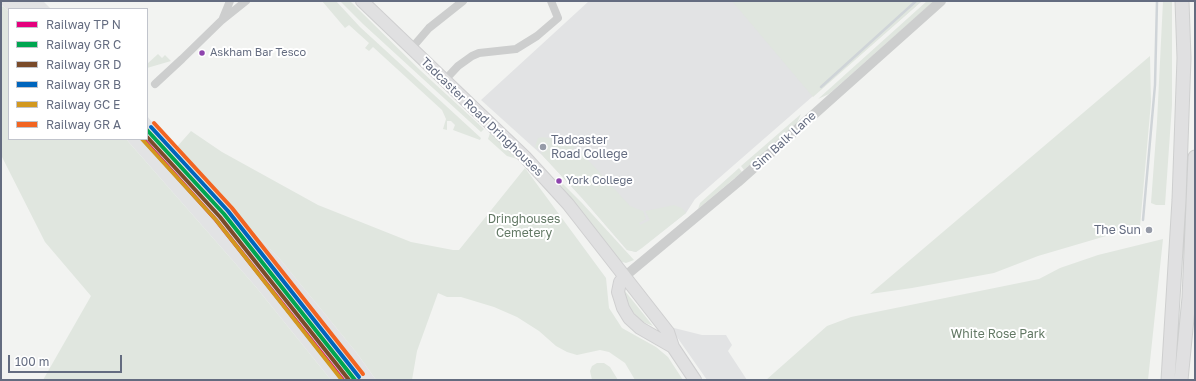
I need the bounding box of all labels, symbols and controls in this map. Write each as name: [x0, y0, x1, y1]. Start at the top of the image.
legend: [8, 8, 148, 140]
text: Railway TP N: [46, 17, 121, 32]
text: Railway GR C: [46, 37, 121, 52]
place label: Askham Bar Tesco: [210, 46, 306, 60]
marker: Askham Bar Tesco: [197, 48, 207, 58]
street label: Tadcaster Road Dringhouses: [418, 55, 546, 179]
text: Railway GR D: [46, 57, 122, 72]
text: Railway GR B: [46, 77, 121, 92]
text: Railway GC E: [46, 97, 120, 112]
street label: Sim Balk Lane: [749, 109, 819, 173]
text: Railway GR A: [46, 117, 121, 132]
place label: Tadcaster Road College: [551, 133, 628, 161]
marker: Tadcaster Road College: [538, 142, 548, 152]
place label: York College: [566, 174, 633, 188]
marker: York College: [554, 176, 564, 186]
park label: Dringhouses Cemetery: [488, 212, 560, 240]
place label: The Sun: [1094, 223, 1141, 237]
marker: The Sun: [1144, 225, 1154, 235]
park label: White Rose Park: [951, 327, 1045, 341]
scale bar: [10, 347, 124, 373]
text: 100 m: [15, 354, 49, 369]

